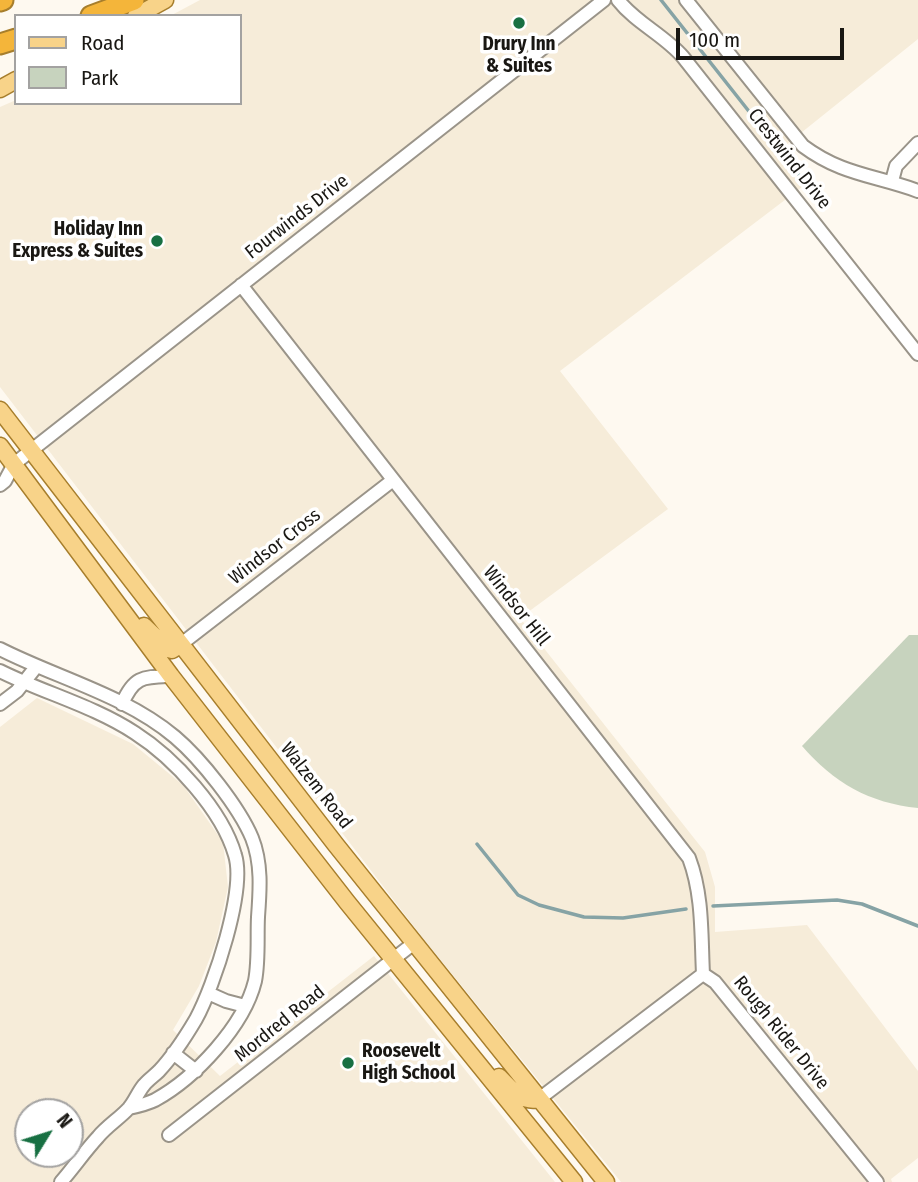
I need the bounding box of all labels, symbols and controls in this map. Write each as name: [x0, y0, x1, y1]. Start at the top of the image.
legend: [14, 14, 242, 105]
scale bar: [680, 14, 848, 58]
marker: Drury Inn & Suites: [511, 15, 527, 31]
text: 100 m: [689, 27, 740, 53]
text: Road: [81, 30, 125, 56]
place label: Drury Inn & Suites: [482, 34, 556, 78]
text: Park: [81, 65, 118, 91]
street label: Crestwind Drive: [743, 104, 835, 214]
street label: Fourwinds Drive: [241, 170, 353, 264]
place label: Holiday Inn Express & Suites: [12, 219, 143, 263]
marker: Holiday Inn Express & Suites: [149, 233, 165, 249]
street label: Windsor Cross: [225, 504, 325, 590]
street label: Windsor Hill: [478, 562, 554, 650]
street label: Walzem Road: [275, 738, 357, 834]
street label: Rough Rider Drive: [728, 972, 834, 1094]
street label: Mordred Road: [230, 981, 330, 1067]
place label: Roosevelt High School: [362, 1041, 455, 1085]
marker: Roosevelt High School: [340, 1055, 356, 1071]
north arrow: [14, 1098, 84, 1168]
text: N: [52, 1109, 77, 1133]

